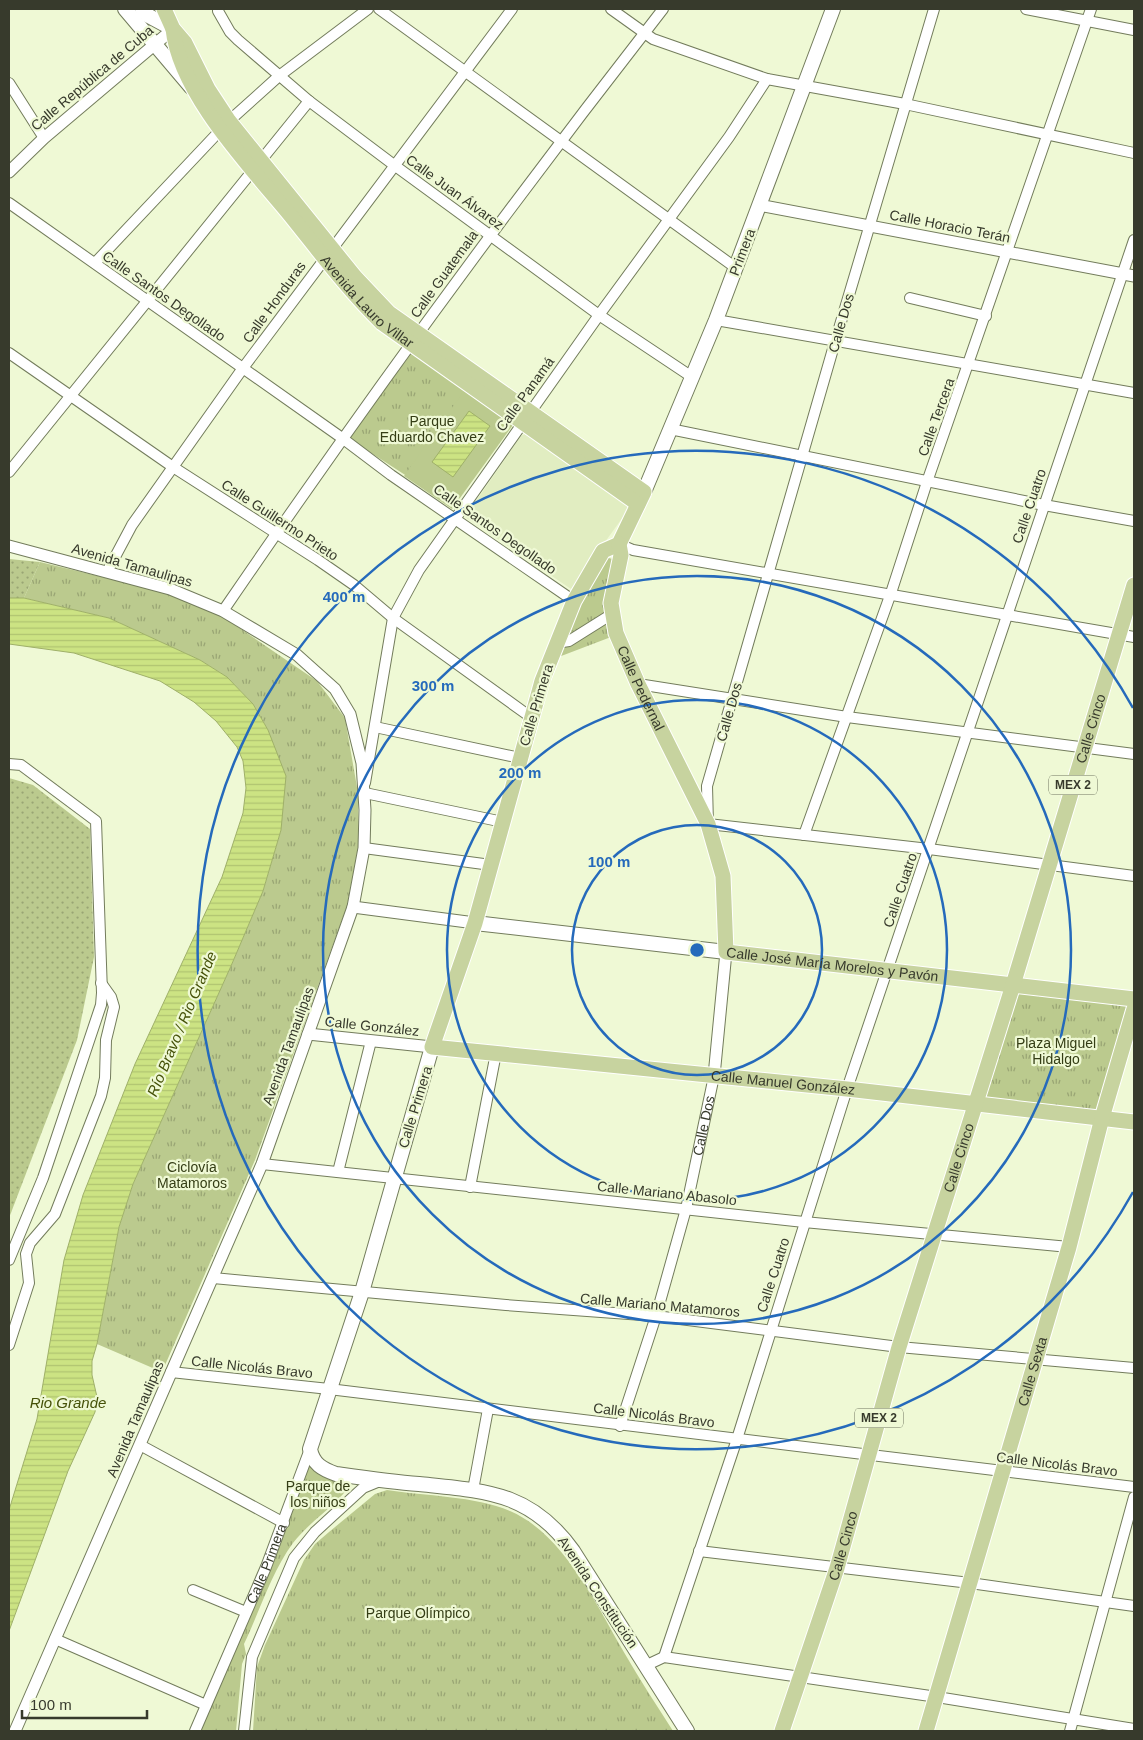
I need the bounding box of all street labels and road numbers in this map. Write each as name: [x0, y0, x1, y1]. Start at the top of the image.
street label: Calle República de Cuba: [28, 22, 157, 134]
street label: Calle Juan Álvarez: [403, 151, 507, 233]
street label: Calle Horacio Terán: [888, 206, 1012, 246]
street label: Primera: [726, 226, 758, 278]
street label: Calle Guatemala: [407, 227, 481, 321]
street label: Calle Santos Degollado: [99, 247, 229, 345]
street label: Avenida Lauro Villar: [317, 252, 417, 351]
street label: Calle Honduras: [239, 258, 309, 346]
street label: Calle Dos: [825, 292, 857, 354]
street label: Calle Panamá: [493, 354, 557, 434]
street label: Calle Tercera: [914, 375, 958, 458]
street label: Calle Cuatro: [1009, 466, 1049, 545]
street label: Calle Guillermo Prieto: [219, 476, 342, 564]
street label: Calle Santos Degollado: [430, 480, 560, 578]
street label: Avenida Tamaulipas: [70, 540, 194, 590]
street label: Calle Pedernal: [614, 643, 668, 733]
street label: Calle Primera: [516, 662, 556, 748]
street label: Calle Dos: [713, 681, 745, 743]
street label: Calle Cinco: [1073, 692, 1109, 765]
road number: MEX 2: [1049, 776, 1097, 794]
street label: Calle Cuatro: [880, 850, 920, 929]
street label: Calle José María Morelos y Pavón: [725, 944, 939, 984]
street label: Avenida Tamaulipas: [259, 985, 317, 1107]
street label: Calle González: [324, 1013, 420, 1039]
street label: Calle Primera: [395, 1064, 435, 1150]
street label: Calle Manuel González: [710, 1067, 856, 1098]
street label: Calle Dos: [689, 1094, 718, 1157]
street label: Calle Cinco: [940, 1121, 977, 1194]
street label: Calle Mariano Abasolo: [597, 1178, 738, 1208]
street label: Calle Cuatro: [753, 1235, 793, 1314]
street label: Calle Mariano Matamoros: [579, 1290, 741, 1320]
street label: Calle Sexta: [1014, 1335, 1050, 1408]
street label: Calle Nicolás Bravo: [190, 1353, 314, 1381]
street label: Avenida Tamaulipas: [103, 1358, 167, 1480]
street label: Calle Nicolás Bravo: [592, 1400, 716, 1430]
road number: MEX 2: [855, 1409, 903, 1428]
street label: Calle Nicolás Bravo: [995, 1449, 1119, 1479]
street label: Calle Cinco: [825, 1509, 861, 1583]
street label: Calle Primera: [243, 1521, 290, 1606]
street label: Avenida Constitución: [555, 1533, 641, 1651]

